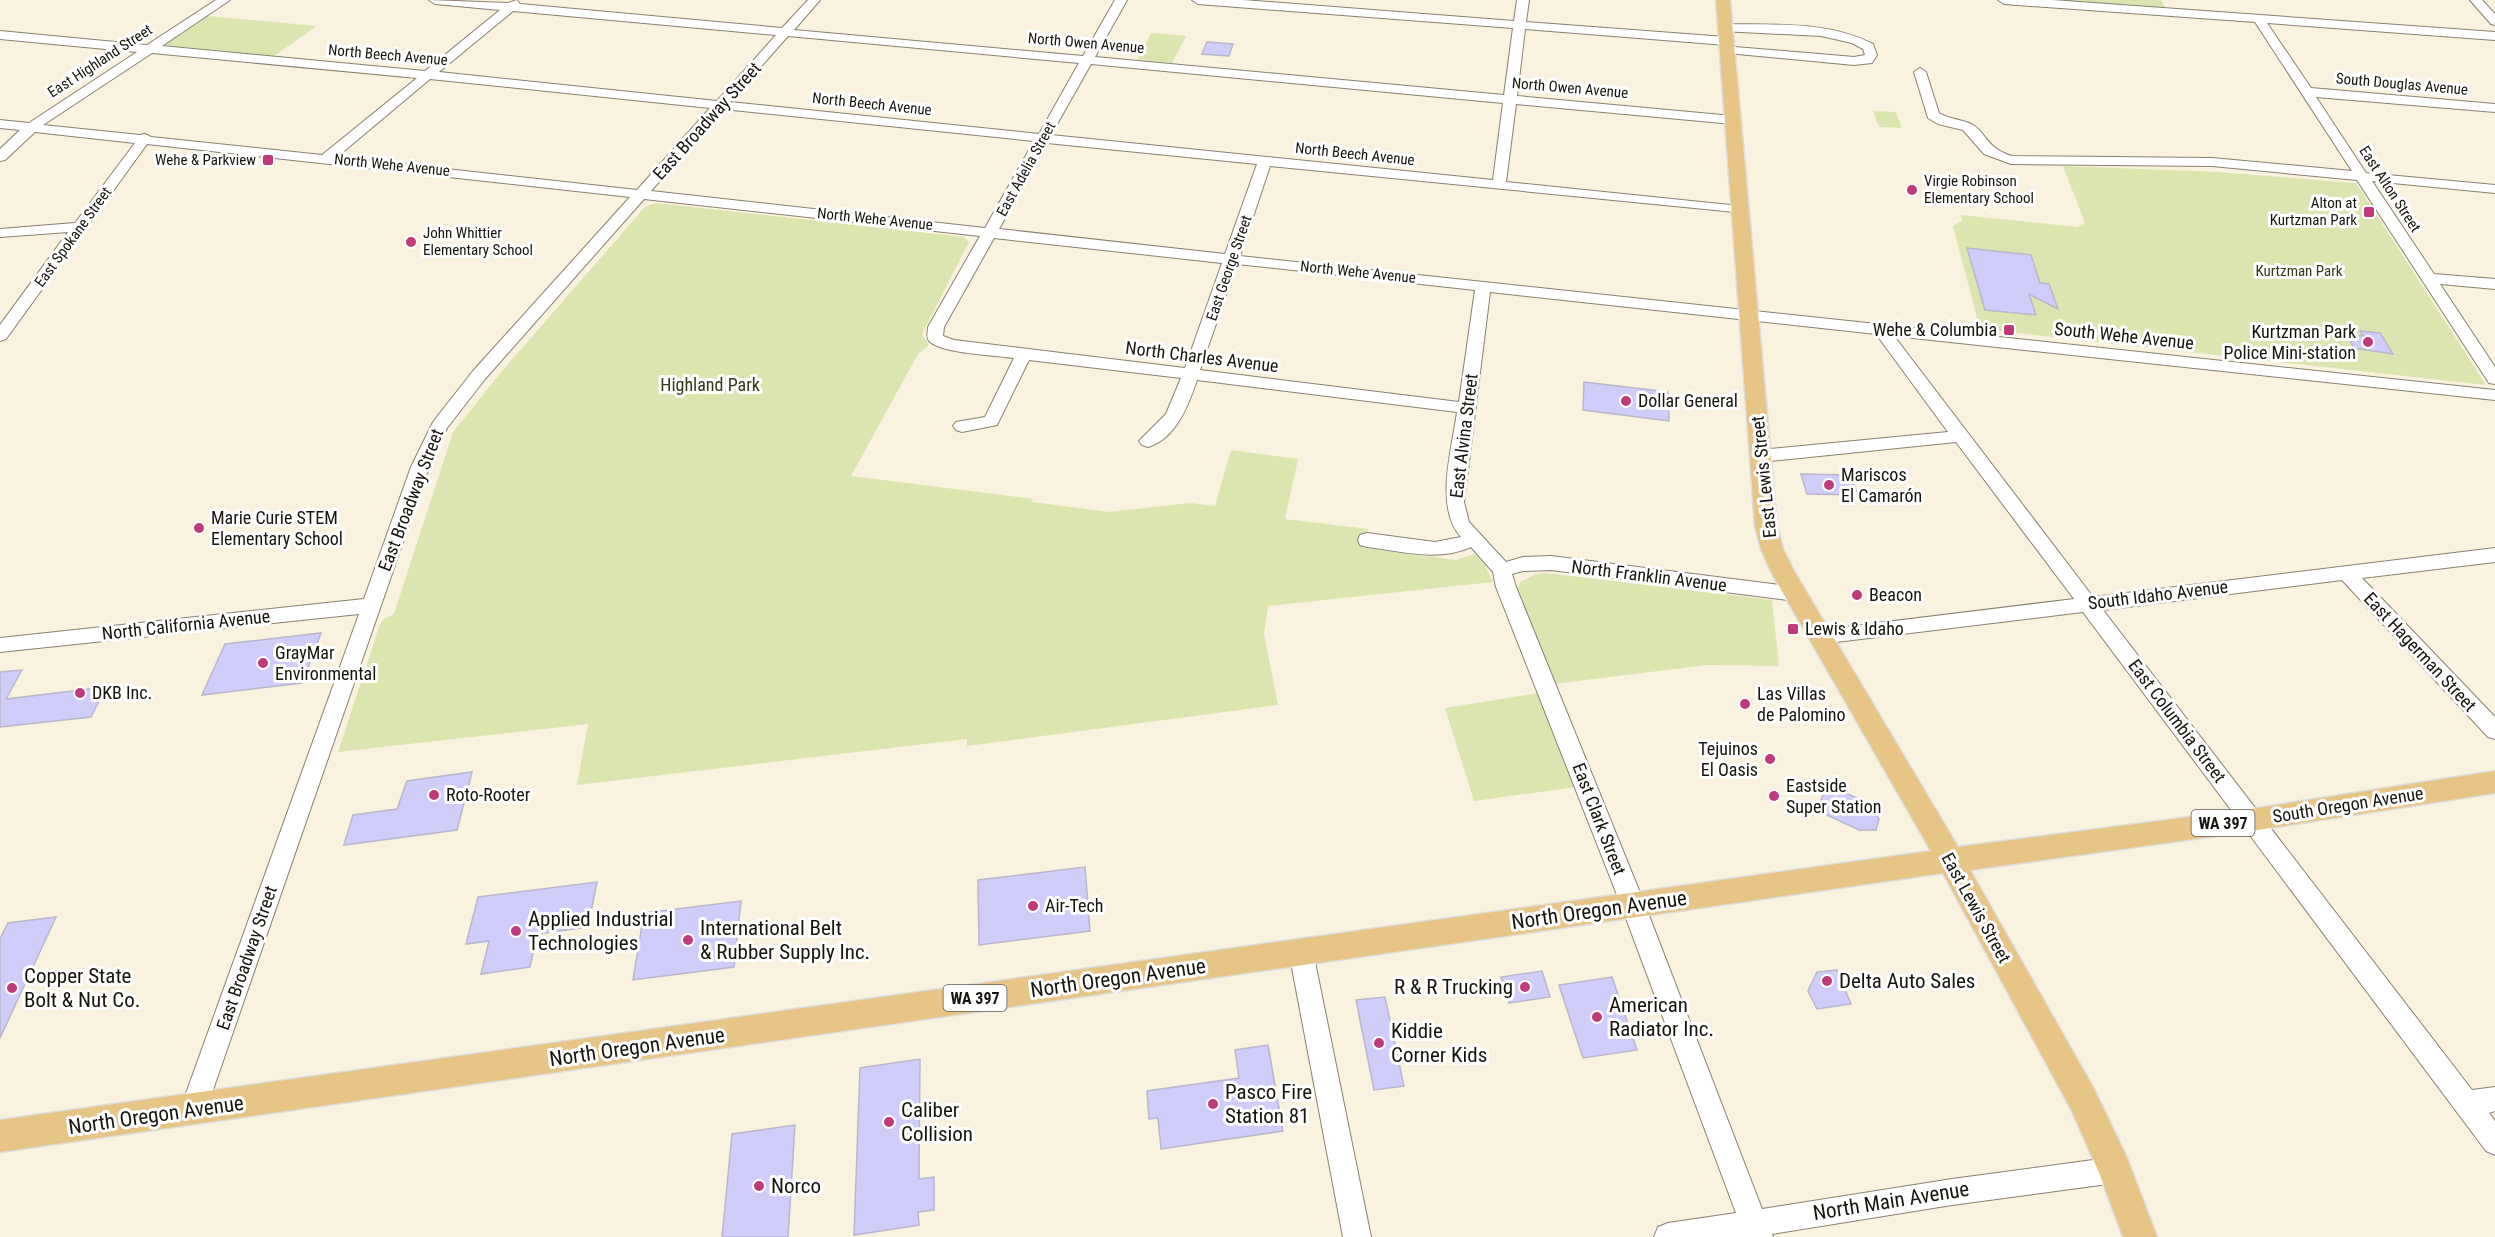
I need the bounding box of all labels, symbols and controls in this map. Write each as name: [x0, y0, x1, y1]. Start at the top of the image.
street label: East Highland Street: [44, 21, 156, 101]
street label: North Owen Avenue: [1027, 29, 1145, 57]
street label: North Beech Avenue: [327, 41, 449, 69]
street label: East Broadway Street: [648, 58, 765, 184]
street label: South Douglas Avenue: [2335, 69, 2469, 99]
street label: North Owen Avenue: [1511, 74, 1629, 102]
street label: North Beech Avenue: [811, 89, 933, 119]
street label: East Adelia Street: [993, 119, 1059, 219]
street label: North Beech Avenue: [1294, 139, 1416, 169]
street label: East Alton Street: [2355, 143, 2425, 235]
street label: North Wehe Avenue: [333, 150, 451, 180]
place label: Wehe & Parkview: [155, 151, 256, 169]
marker: Wehe & Parkview: [261, 153, 275, 167]
place label: Virgie Robinson Elementary School: [1924, 172, 2034, 207]
marker: Virgie Robinson Elementary School: [1905, 183, 1919, 197]
street label: East Spokane Street: [31, 184, 115, 290]
place label: Alton at Kurtzman Park: [2270, 194, 2357, 229]
street label: North Wehe Avenue: [816, 204, 934, 234]
marker: Alton at Kurtzman Park: [2362, 205, 2376, 219]
street label: East George Street: [1203, 213, 1255, 323]
place label: John Whittier Elementary School: [423, 224, 533, 259]
marker: John Whittier Elementary School: [404, 235, 418, 249]
street label: North Wehe Avenue: [1299, 257, 1417, 287]
park label: Kurtzman Park: [2255, 262, 2343, 280]
street label: South Wehe Avenue: [2053, 318, 2195, 353]
place label: Wehe & Columbia: [1873, 319, 1997, 340]
place label: Kurtzman Park Police Mini-station: [2224, 321, 2356, 363]
marker: Wehe & Columbia: [2002, 323, 2016, 337]
marker: Kurtzman Park Police Mini-station: [2361, 335, 2375, 349]
street label: North Charles Avenue: [1124, 337, 1280, 376]
street label: East Alvina Street: [1445, 373, 1482, 499]
park label: Highland Park: [660, 374, 760, 395]
place label: Dollar General: [1638, 390, 1738, 411]
marker: Dollar General: [1619, 394, 1633, 408]
street label: East Lewis Street: [1747, 415, 1780, 539]
street label: East Broadway Street: [374, 426, 447, 574]
place label: Mariscos El Camarón: [1841, 464, 1922, 506]
marker: Mariscos El Camarón: [1822, 478, 1836, 492]
place label: Marie Curie STEM Elementary School: [211, 507, 343, 549]
marker: Marie Curie STEM Elementary School: [192, 521, 206, 535]
street label: North Franklin Avenue: [1570, 556, 1728, 595]
street label: South Idaho Avenue: [2087, 575, 2229, 614]
place label: Beacon: [1869, 584, 1922, 605]
marker: Beacon: [1850, 588, 1864, 602]
street label: East Hagerman Street: [2360, 588, 2481, 716]
street label: North California Avenue: [101, 605, 271, 644]
place label: Lewis & Idaho: [1805, 618, 1904, 639]
marker: Lewis & Idaho: [1786, 622, 1800, 636]
place label: GrayMar Environmental: [275, 642, 376, 684]
street label: East Columbia Street: [2124, 655, 2231, 786]
marker: GrayMar Environmental: [256, 656, 270, 670]
place label: DKB Inc.: [92, 682, 152, 703]
place label: Las Villas de Palomino: [1757, 683, 1846, 725]
marker: DKB Inc.: [73, 686, 87, 700]
marker: Las Villas de Palomino: [1738, 697, 1752, 711]
place label: Tejuinos El Oasis: [1698, 738, 1758, 780]
marker: Tejuinos El Oasis: [1763, 752, 1777, 766]
street label: East Clark Street: [1569, 760, 1630, 878]
place label: Eastside Super Station: [1786, 775, 1881, 817]
street label: South Oregon Avenue: [2271, 782, 2425, 827]
place label: Roto-Rooter: [446, 784, 531, 805]
marker: Roto-Rooter: [427, 788, 441, 802]
marker: Eastside Super Station: [1767, 789, 1781, 803]
road number: WA 397: [2192, 810, 2254, 836]
street label: East Lewis Street: [1938, 849, 2015, 966]
street label: East Broadway Street: [212, 883, 281, 1033]
street label: North Oregon Avenue: [1510, 886, 1688, 934]
place label: Air-Tech: [1045, 895, 1103, 916]
marker: Air-Tech: [1026, 899, 1040, 913]
place label: Applied Industrial Technologies: [528, 907, 673, 955]
place label: International Belt & Rubber Supply Inc.: [700, 916, 870, 964]
marker: Applied Industrial Technologies: [509, 924, 523, 938]
marker: International Belt & Rubber Supply Inc.: [681, 933, 695, 947]
street label: North Oregon Avenue: [1029, 954, 1207, 1002]
place label: Copper State Bolt & Nut Co.: [24, 964, 140, 1012]
place label: Delta Auto Sales: [1839, 969, 1975, 993]
marker: Delta Auto Sales: [1820, 974, 1834, 988]
place label: R & R Trucking: [1394, 975, 1513, 999]
marker: R & R Trucking: [1518, 980, 1532, 994]
marker: Copper State Bolt & Nut Co.: [5, 981, 19, 995]
road number: WA 397: [944, 985, 1006, 1011]
place label: American Radiator Inc.: [1609, 993, 1714, 1041]
marker: American Radiator Inc.: [1590, 1010, 1604, 1024]
place label: Kiddie Corner Kids: [1391, 1019, 1487, 1067]
street label: North Oregon Avenue: [548, 1023, 726, 1071]
marker: Kiddie Corner Kids: [1372, 1036, 1386, 1050]
place label: Pasco Fire Station 81: [1225, 1080, 1312, 1128]
street label: North Oregon Avenue: [67, 1091, 245, 1139]
marker: Pasco Fire Station 81: [1206, 1097, 1220, 1111]
place label: Caliber Collision: [901, 1098, 973, 1146]
marker: Caliber Collision: [882, 1115, 896, 1129]
place label: Norco: [771, 1174, 821, 1198]
street label: North Main Avenue: [1811, 1177, 1971, 1225]
marker: Norco: [752, 1179, 766, 1193]

